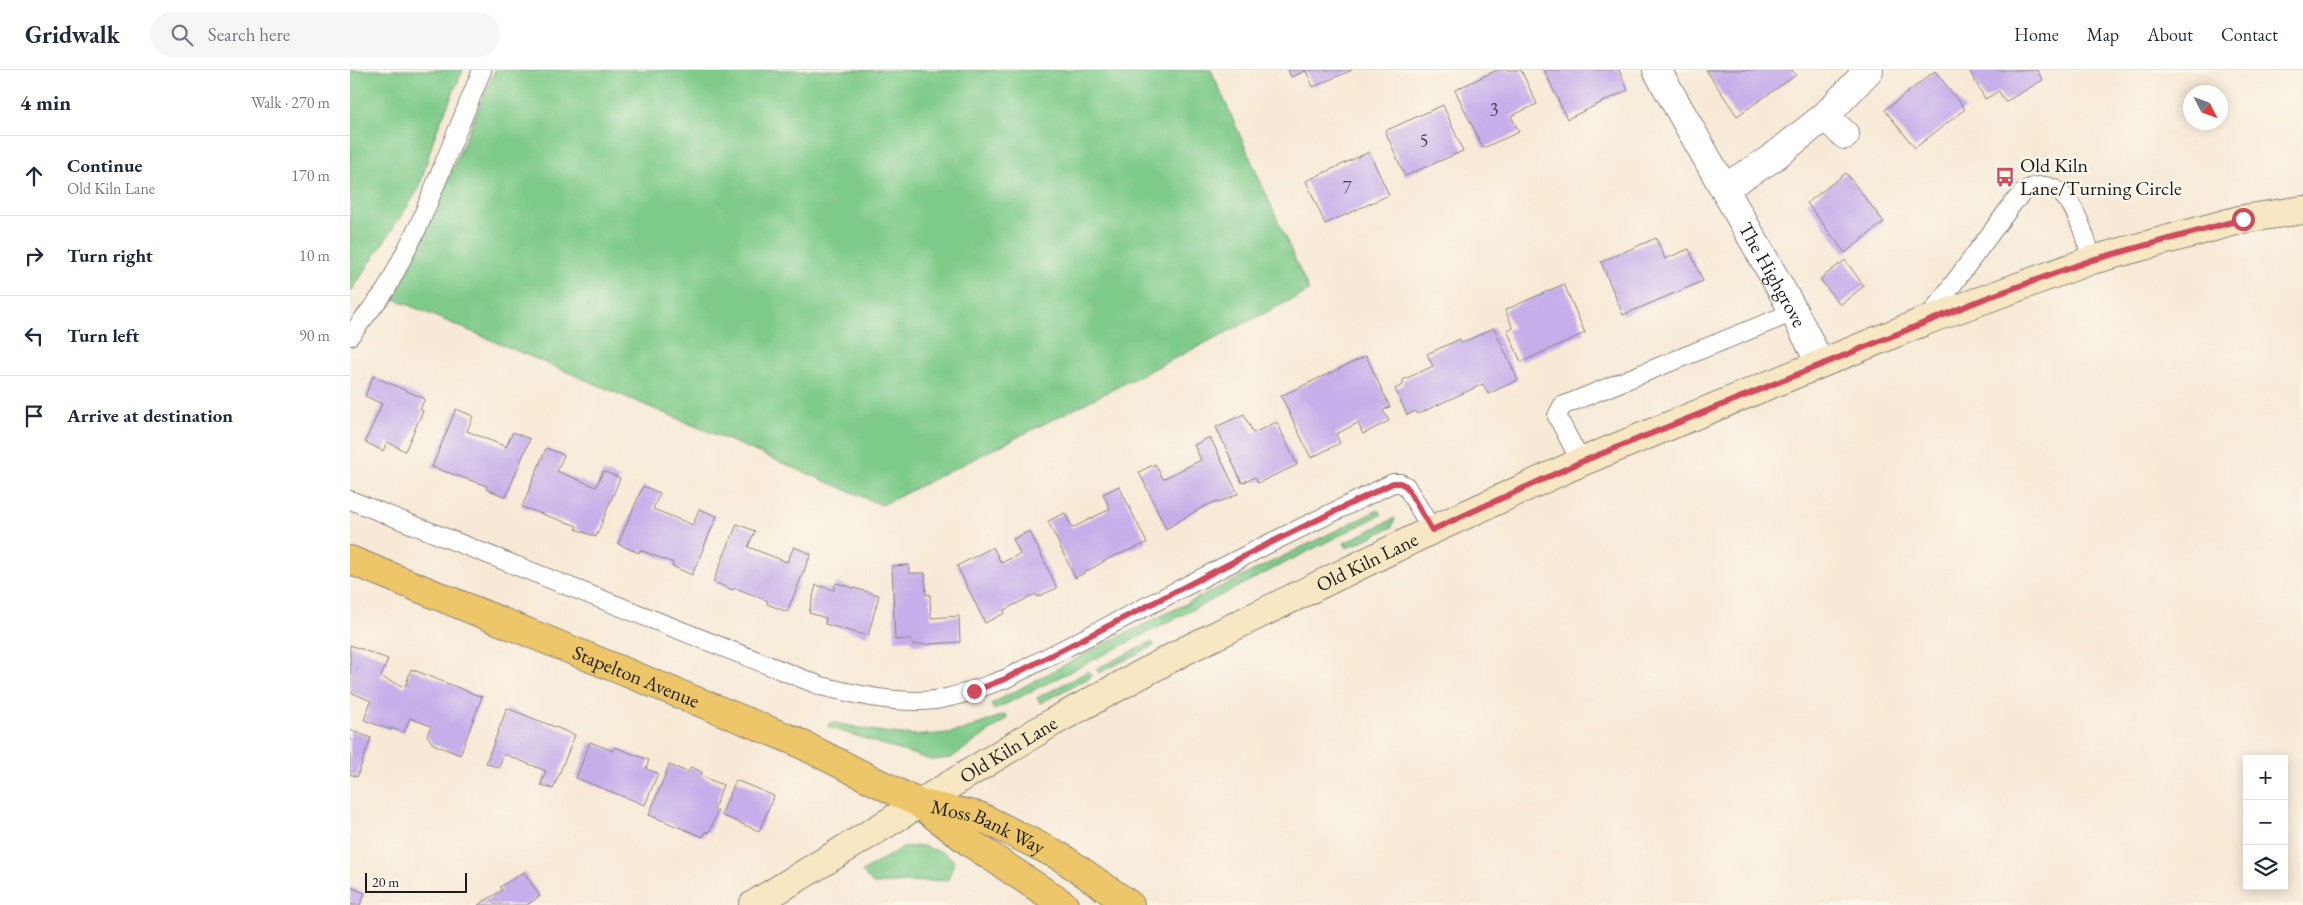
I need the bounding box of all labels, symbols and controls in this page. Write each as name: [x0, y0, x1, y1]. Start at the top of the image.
search box: [150, 12, 500, 57]
text: Gridwalk: [25, 19, 120, 50]
icon: search: [168, 21, 196, 49]
text: Search here: [208, 22, 290, 47]
text: Home: [2014, 23, 2059, 46]
text: Map: [2087, 23, 2119, 46]
text: About: [2147, 23, 2193, 46]
text: Contact: [2221, 23, 2278, 46]
north arrow: [2183, 85, 2228, 130]
text: 4 min: [20, 89, 71, 116]
text: Walk · 270 m: [251, 92, 330, 113]
house number: 3: [1490, 98, 1498, 121]
house number: 5: [1420, 129, 1428, 152]
place label: Old Kiln Lane/Turning Circle: [2020, 152, 2182, 201]
text: Continue: [67, 153, 142, 178]
icon: ahead: [20, 162, 48, 190]
text: 170 m: [291, 165, 330, 186]
bus stop icon: Old Kiln Lane/Turning Circle: [1994, 166, 2016, 188]
house number: 7: [1343, 176, 1352, 199]
text: Old Kiln Lane: [67, 178, 155, 199]
route start: [2232, 208, 2255, 231]
street label: The Highgrove: [1733, 217, 1813, 332]
icon: right: [20, 242, 48, 270]
text: Turn right: [67, 243, 153, 268]
text: 10 m: [299, 245, 330, 266]
icon: left: [20, 322, 48, 350]
text: Turn left: [67, 323, 139, 348]
text: 90 m: [299, 325, 330, 346]
icon: arrive: [20, 402, 48, 430]
text: Arrive at destination: [67, 403, 233, 428]
street label: Old Kiln Lane: [1312, 526, 1422, 598]
street label: Stapelton Avenue: [569, 639, 704, 714]
route end: [963, 680, 986, 703]
street label: Old Kiln Lane: [954, 709, 1062, 789]
map controls: [2243, 755, 2288, 890]
button: +: [2243, 755, 2288, 800]
street label: Moss Bank Way: [929, 793, 1050, 860]
button: −: [2243, 800, 2288, 845]
button: layers: [2243, 845, 2288, 890]
scale bar: [365, 870, 468, 893]
text: 20 m: [372, 873, 399, 891]

